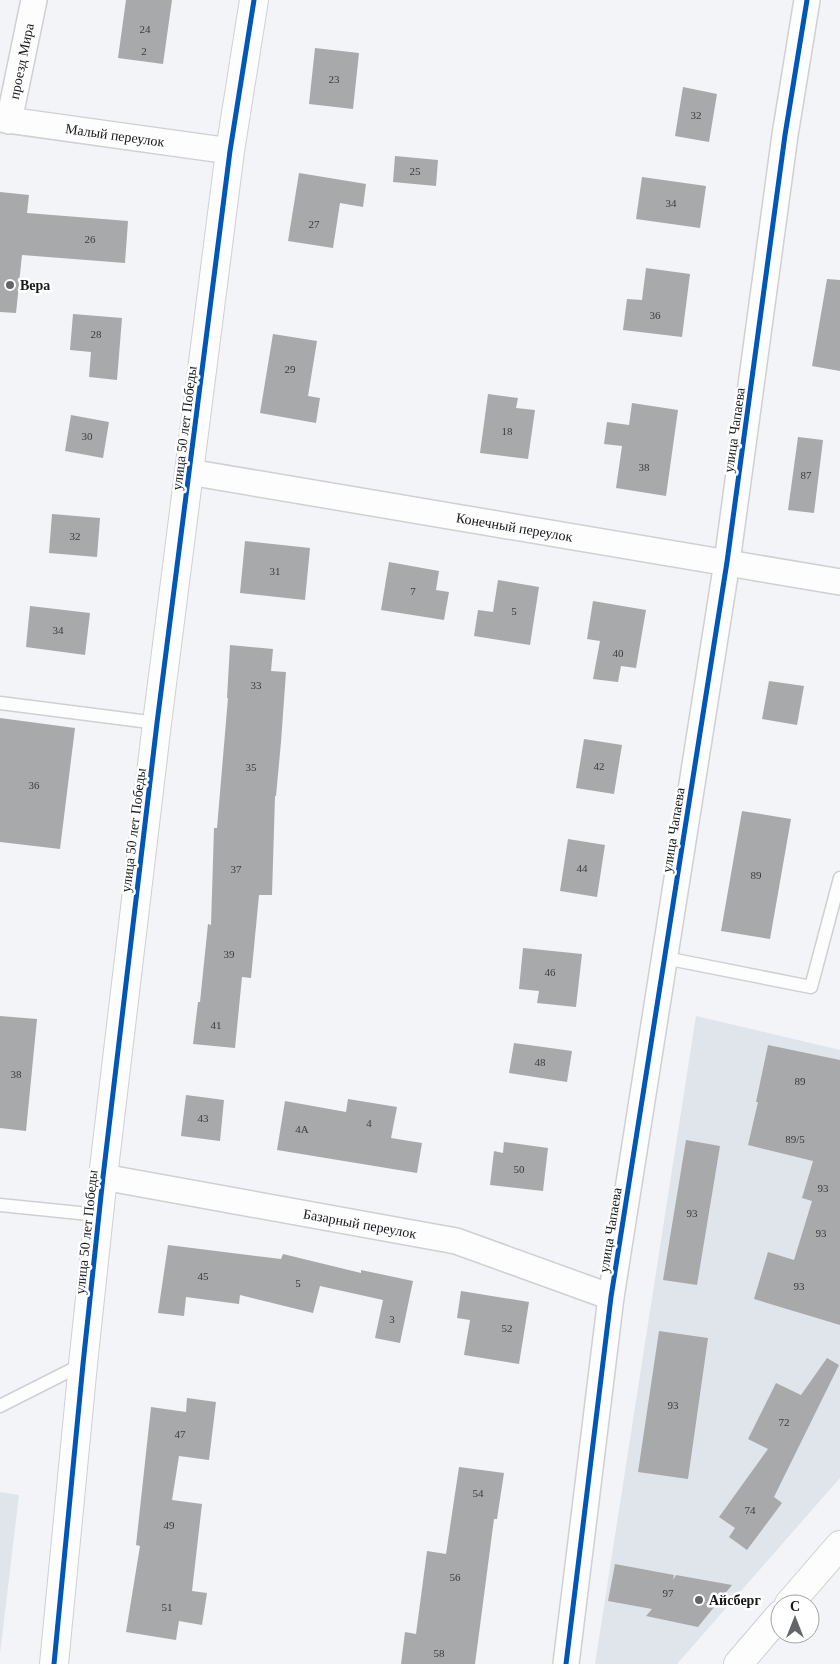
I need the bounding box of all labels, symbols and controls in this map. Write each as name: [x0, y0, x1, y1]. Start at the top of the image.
street label: проезд Мира: [7, 21, 37, 101]
house number: 24: [140, 23, 151, 35]
house number: 2: [141, 45, 147, 57]
house number: 23: [329, 73, 340, 85]
house number: 32: [691, 109, 702, 121]
street label: Малый переулок: [64, 121, 166, 150]
house number: 25: [410, 165, 421, 177]
house number: 34: [666, 197, 677, 209]
house number: 27: [309, 218, 320, 230]
house number: 26: [85, 233, 96, 245]
place label: Вера: [20, 278, 50, 293]
marker: Вера: [4, 279, 16, 291]
house number: 36: [650, 309, 661, 321]
house number: 28: [91, 328, 102, 340]
house number: 29: [285, 363, 296, 375]
street label: улица 50 лет Победы: [169, 365, 200, 491]
street label: улица Чапаева: [721, 386, 748, 474]
house number: 18: [502, 425, 513, 437]
house number: 30: [82, 430, 93, 442]
house number: 38: [639, 461, 650, 473]
house number: 87: [801, 469, 812, 481]
street label: Конечный переулок: [455, 510, 574, 545]
house number: 32: [70, 530, 81, 542]
house number: 31: [270, 565, 281, 577]
house number: 7: [410, 585, 416, 597]
house number: 5: [511, 605, 517, 617]
house number: 34: [53, 624, 64, 636]
house number: 40: [613, 647, 624, 659]
house number: 33: [251, 679, 262, 691]
house number: 42: [594, 760, 605, 772]
house number: 35: [246, 761, 257, 773]
street label: улица 50 лет Победы: [118, 767, 149, 893]
house number: 36: [29, 779, 40, 791]
street label: улица Чапаева: [659, 786, 688, 874]
house number: 44: [577, 862, 588, 874]
house number: 37: [231, 863, 242, 875]
house number: 89: [751, 869, 762, 881]
house number: 39: [224, 948, 235, 960]
house number: 46: [545, 966, 556, 978]
house number: 41: [211, 1019, 222, 1031]
house number: 48: [535, 1056, 546, 1068]
house number: 38: [11, 1068, 22, 1080]
house number: 89: [795, 1075, 806, 1087]
house number: 43: [198, 1112, 209, 1124]
house number: 4: [366, 1117, 372, 1129]
house number: 4А: [295, 1123, 309, 1135]
house number: 89/5: [785, 1133, 805, 1145]
house number: 50: [514, 1163, 525, 1175]
street label: улица 50 лет Победы: [73, 1169, 101, 1295]
house number: 93: [818, 1182, 829, 1194]
street label: улица Чапаева: [596, 1186, 625, 1274]
street label: Базарный переулок: [302, 1206, 418, 1242]
house number: 93: [687, 1207, 698, 1219]
house number: 93: [816, 1227, 827, 1239]
house number: 45: [198, 1270, 209, 1282]
house number: 5: [295, 1277, 301, 1289]
house number: 93: [794, 1280, 805, 1292]
house number: 3: [389, 1313, 395, 1325]
house number: 52: [502, 1322, 513, 1334]
house number: 93: [668, 1399, 679, 1411]
house number: 72: [779, 1416, 790, 1428]
house number: 47: [175, 1428, 186, 1440]
house number: 54: [473, 1487, 484, 1499]
house number: 74: [745, 1504, 756, 1516]
house number: 49: [164, 1519, 175, 1531]
house number: 56: [450, 1571, 461, 1583]
house number: 97: [663, 1587, 674, 1599]
place label: Айсберг: [709, 1593, 761, 1608]
marker: Айсберг: [693, 1594, 705, 1606]
north arrow: [770, 1594, 820, 1644]
text: С: [790, 1599, 800, 1614]
house number: 51: [162, 1601, 173, 1613]
house number: 58: [434, 1647, 445, 1659]

